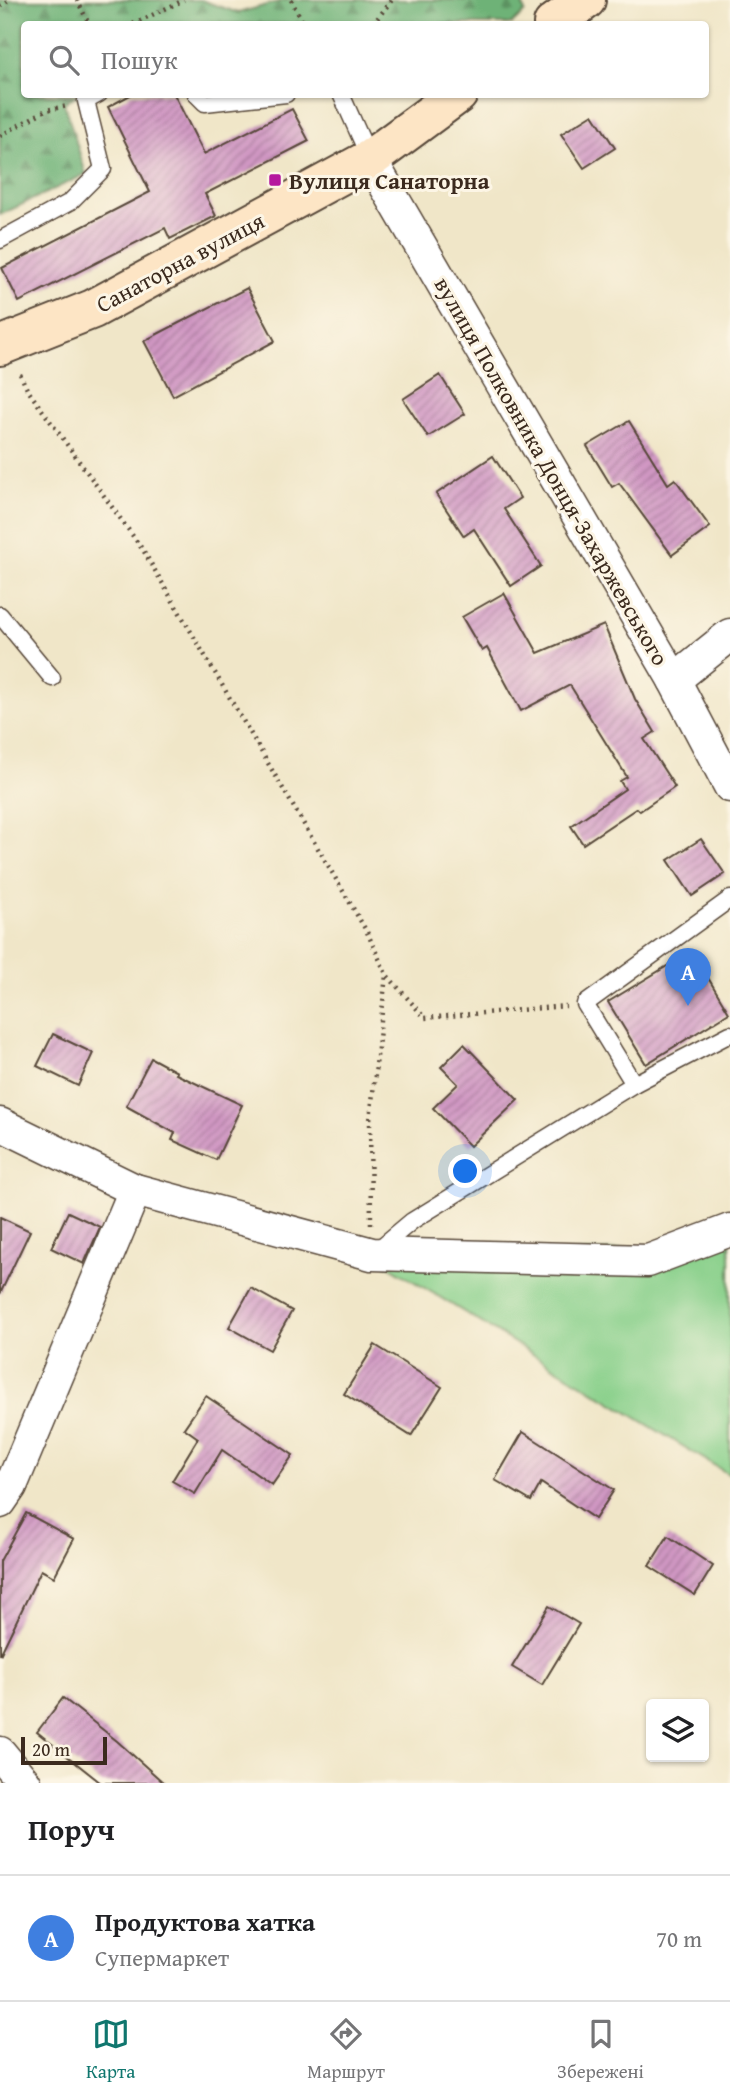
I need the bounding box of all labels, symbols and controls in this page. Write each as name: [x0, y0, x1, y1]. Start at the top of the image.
search box: [21, 21, 709, 98]
text: Пошук: [101, 40, 178, 79]
icon: search: [45, 41, 83, 79]
place label: Вулиця Санаторна: [289, 164, 490, 197]
marker: Вулиця Санаторна: [267, 172, 283, 188]
street label: Санаторна вулиця: [90, 204, 270, 320]
street label: вулиця Полковника Донця-Захаржевського: [427, 271, 677, 671]
pin: A: [665, 948, 711, 1006]
your location: [448, 1154, 482, 1188]
map controls: [646, 1699, 709, 1762]
button: layers: [646, 1699, 709, 1762]
scale bar: [21, 1734, 107, 1766]
text: 20 m: [32, 1735, 70, 1763]
text: Поруч: [28, 1807, 115, 1851]
text: Продуктова хатка: [95, 1902, 315, 1941]
text: A: [44, 1922, 58, 1955]
text: 70 m: [656, 1922, 702, 1955]
text: Супермаркет: [95, 1941, 229, 1974]
tab: Карта: [86, 2015, 135, 2085]
tab: Маршрут: [307, 2015, 385, 2085]
tab: Збережені: [557, 2015, 644, 2085]

